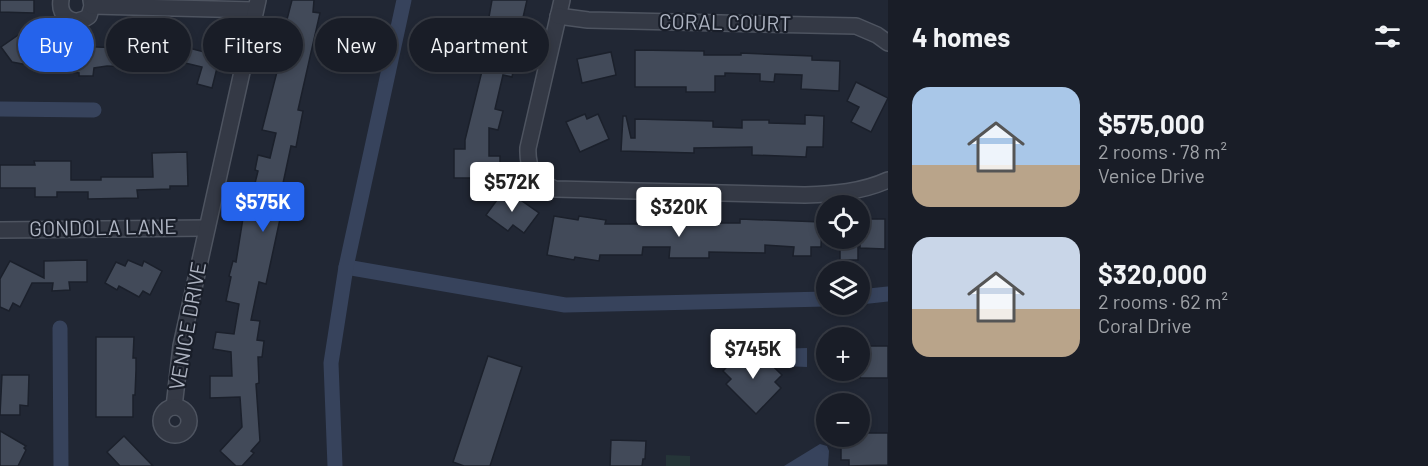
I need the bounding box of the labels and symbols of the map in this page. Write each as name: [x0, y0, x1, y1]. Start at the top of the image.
street label: CORAL COURT: [659, 8, 792, 35]
pin: $572K: [470, 162, 554, 213]
pin: $575K: [221, 182, 305, 233]
pin: $320K: [637, 187, 721, 238]
street label: GONDOLA LANE: [29, 213, 177, 240]
street label: VENICE DRIVE: [163, 259, 210, 392]
pin: $745K: [711, 329, 795, 380]

